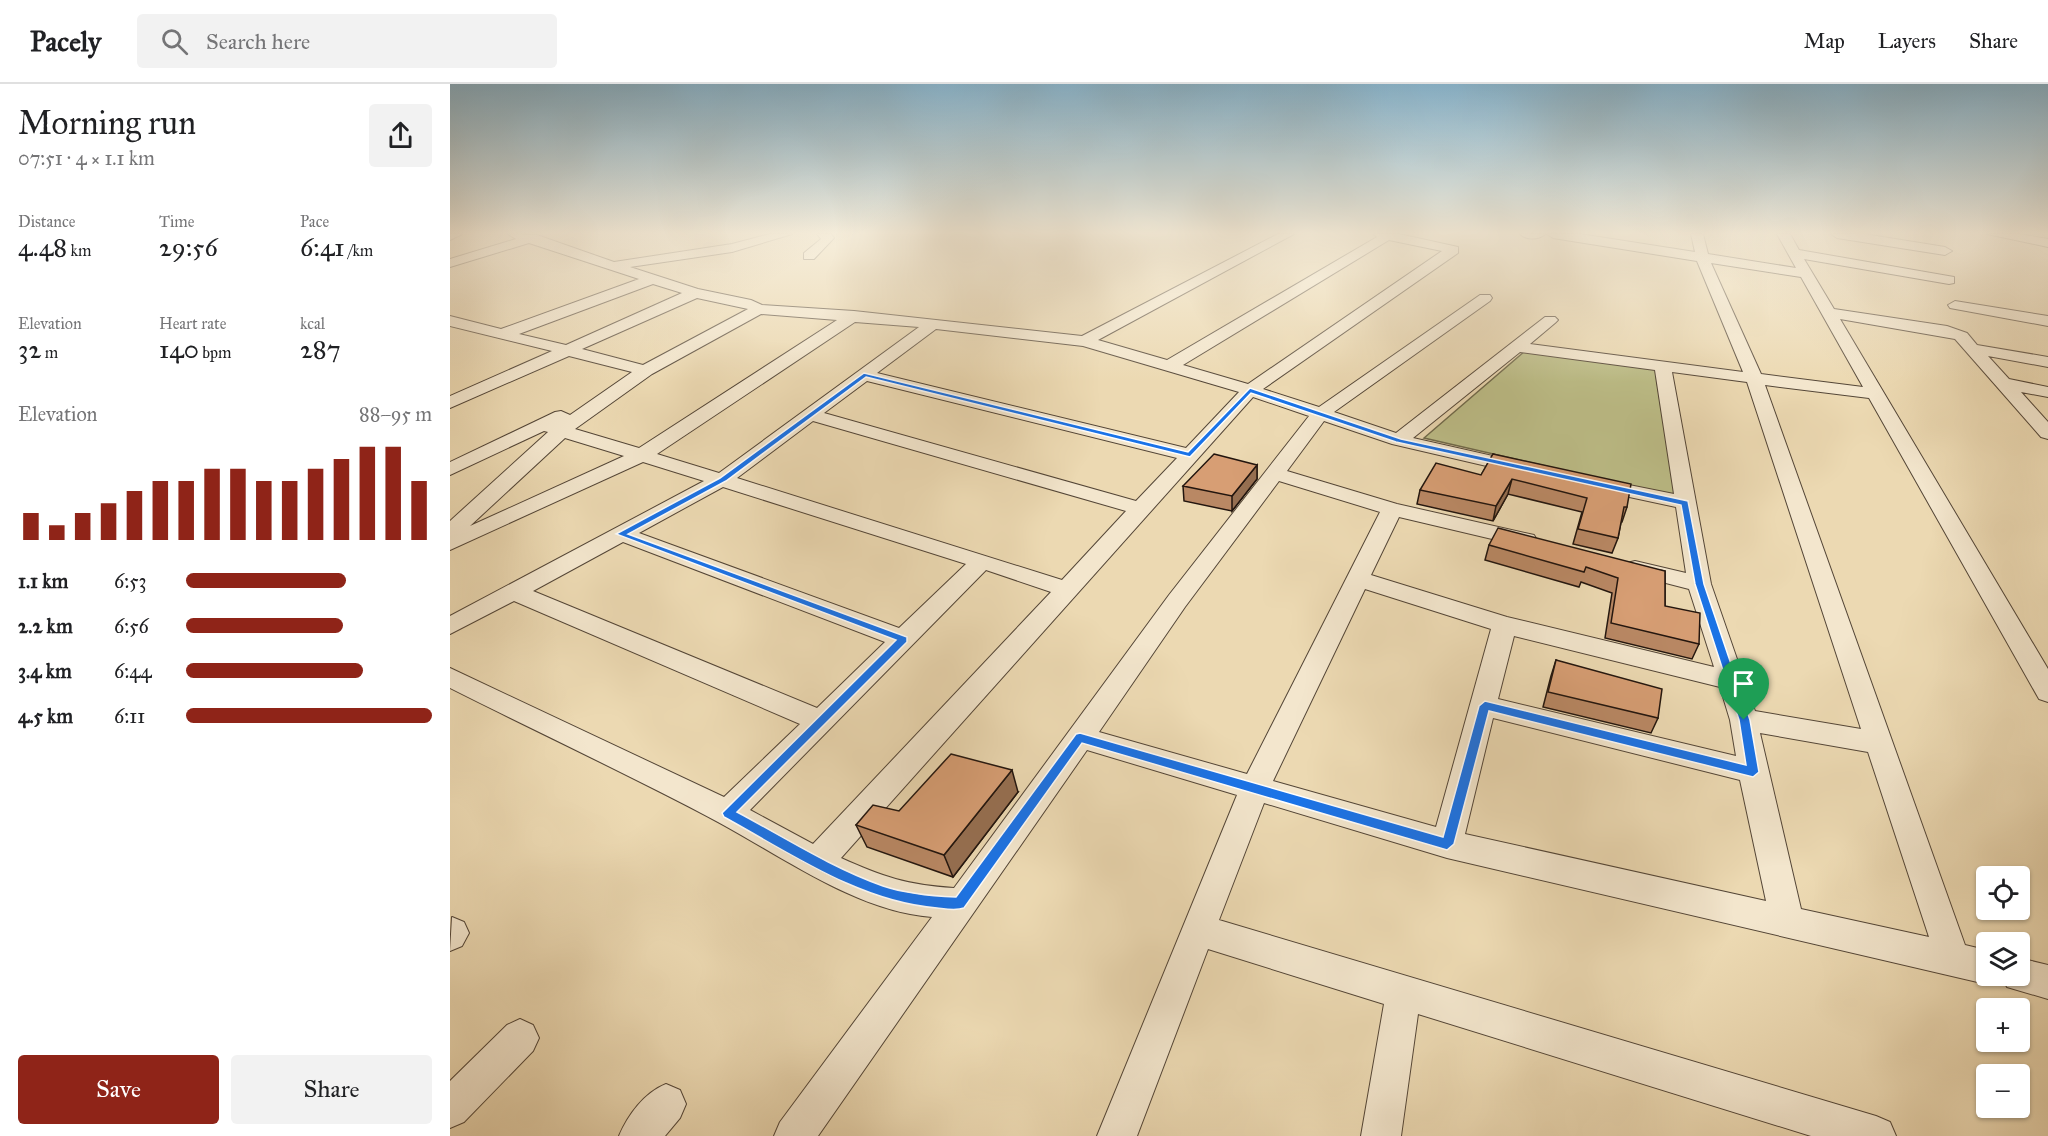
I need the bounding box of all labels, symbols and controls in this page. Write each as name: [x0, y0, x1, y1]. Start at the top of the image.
search box: [137, 14, 557, 68]
text: Pacely: [30, 24, 101, 59]
icon: search: [158, 25, 191, 58]
text: Search here: [206, 28, 310, 55]
text: Map: [1804, 28, 1845, 54]
text: Layers: [1878, 28, 1936, 54]
text: Share: [1969, 28, 2018, 54]
text: Morning run: [18, 103, 196, 143]
button: share: [369, 104, 432, 167]
text: 07:51 · 4 × 1.1 km: [18, 146, 155, 170]
text: Distance: [18, 212, 75, 231]
text: Time: [159, 212, 194, 231]
text: Pace: [300, 212, 329, 231]
text: 4.48: [18, 231, 67, 263]
text: 29:56: [159, 231, 218, 263]
text: 6:41: [300, 231, 345, 263]
text: km: [67, 241, 91, 260]
text: /km: [345, 241, 373, 260]
text: Elevation: [18, 314, 82, 333]
text: Heart rate: [159, 314, 226, 333]
text: kcal: [300, 314, 325, 333]
text: 32: [18, 333, 41, 365]
text: 140: [159, 333, 199, 365]
text: 287: [300, 333, 341, 365]
text: m: [41, 343, 58, 362]
text: bpm: [199, 343, 232, 362]
text: Elevation: [18, 402, 97, 426]
text: 88–95 m: [359, 402, 432, 426]
text: 1.1 km: [18, 569, 68, 593]
text: 6:53: [114, 569, 147, 593]
text: 2.2 km: [18, 614, 73, 638]
text: 6:56: [114, 614, 149, 638]
pin: [1718, 658, 1769, 720]
text: 3.4 km: [18, 659, 72, 683]
text: 6:44: [114, 659, 152, 683]
icon: arrive: [1727, 667, 1760, 700]
text: 4.5 km: [18, 704, 73, 728]
text: 6:11: [114, 704, 145, 728]
map controls: [1976, 866, 2030, 1118]
button: locate: [1976, 866, 2030, 920]
button: layers: [1976, 932, 2030, 986]
button: +: [1976, 998, 2030, 1052]
button: Save: [18, 1055, 219, 1124]
button: Share: [231, 1055, 432, 1124]
button: −: [1976, 1064, 2030, 1118]

